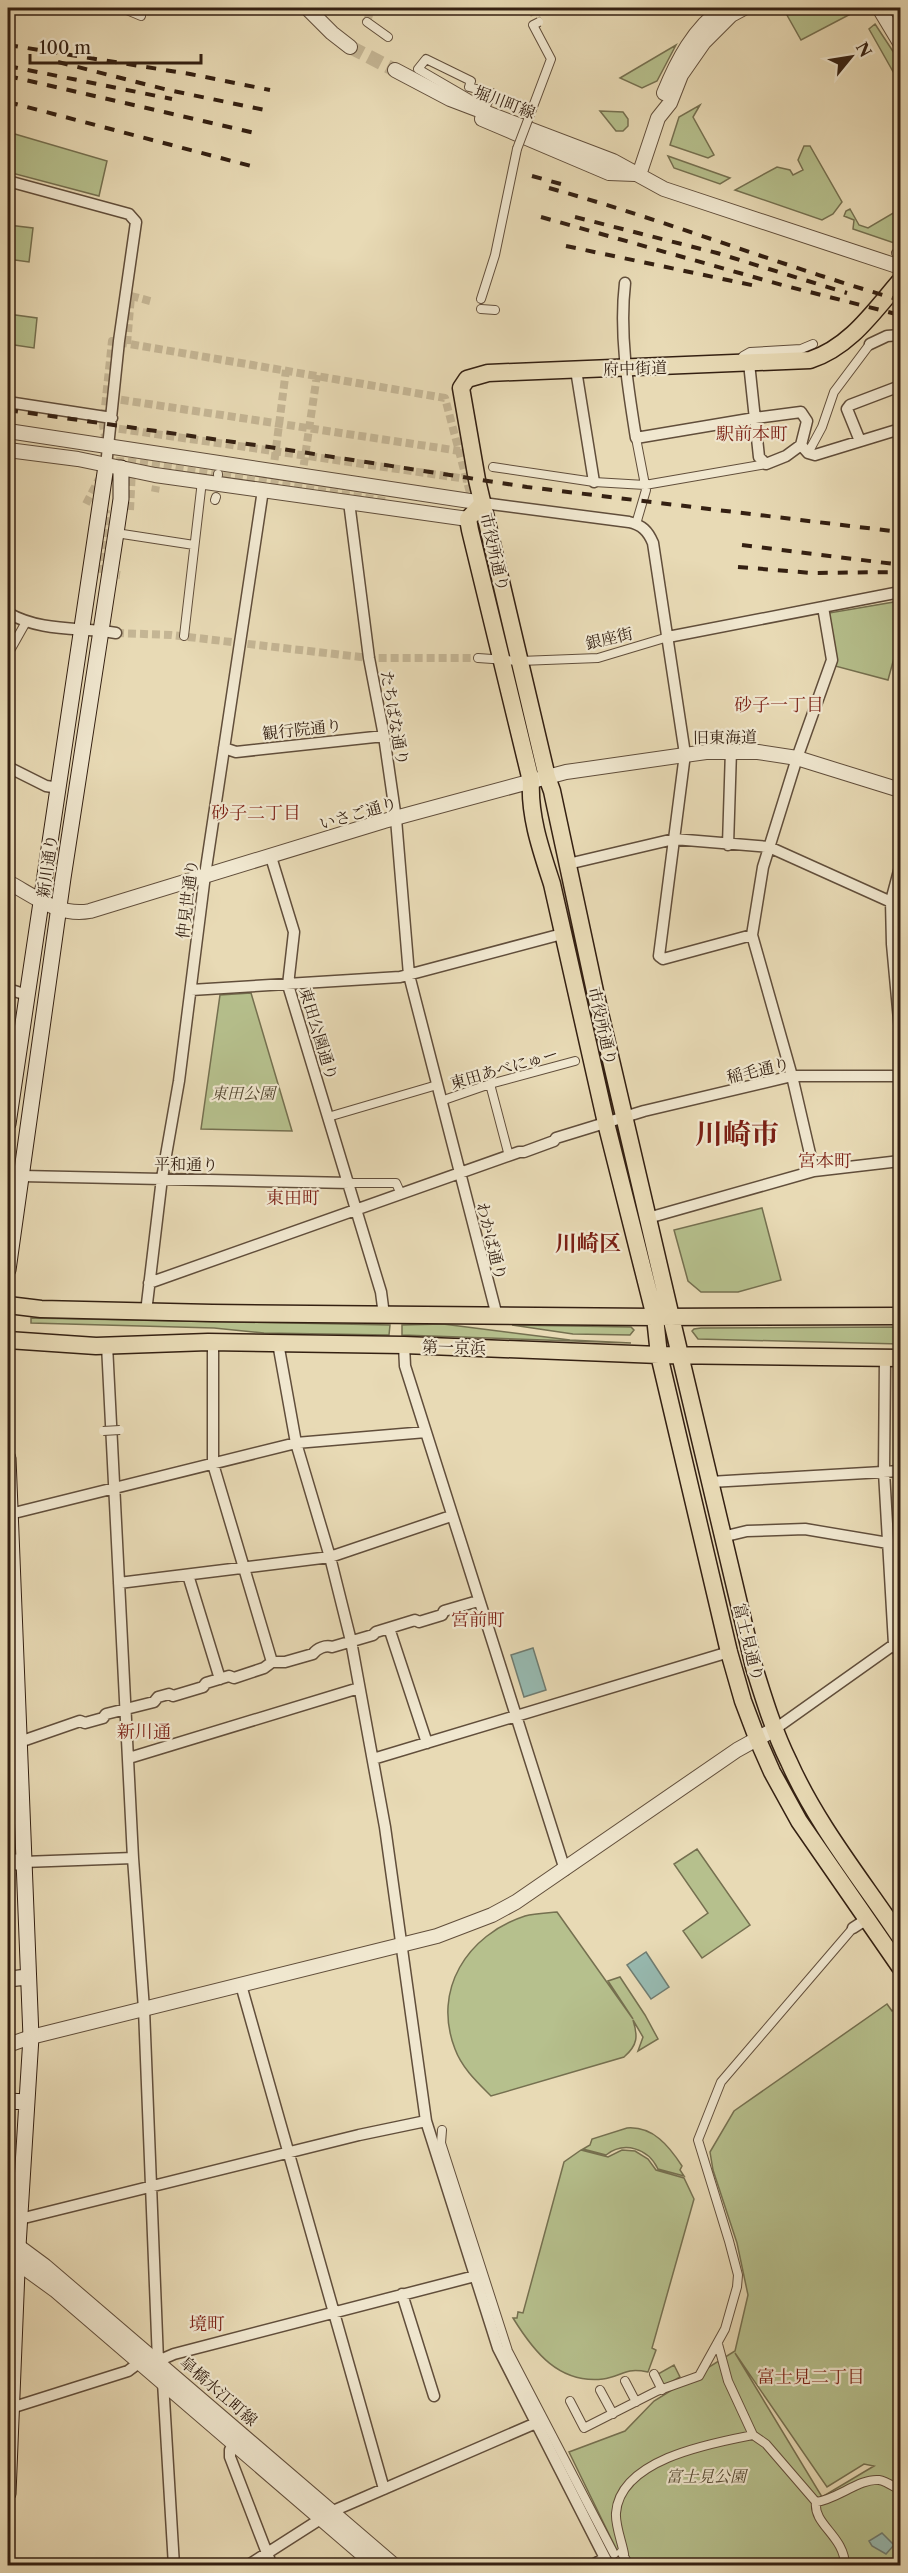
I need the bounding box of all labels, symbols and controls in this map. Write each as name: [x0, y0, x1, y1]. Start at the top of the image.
scale bar: [30, 27, 201, 65]
north arrow: [821, 27, 881, 87]
text: 100 m: [39, 37, 91, 59]
text: N: [852, 38, 876, 61]
street label: 堀川町線: [472, 81, 538, 123]
street label: 府中街道: [603, 357, 667, 379]
district label: 駅前本町: [716, 423, 788, 445]
street label: 市役所通り: [476, 511, 514, 593]
street label: 銀座街: [583, 623, 635, 653]
street label: たちばな通り: [377, 669, 413, 767]
district label: 砂子一丁目: [734, 694, 824, 716]
street label: 観行院通り: [261, 715, 343, 743]
street label: 旧東海道: [693, 726, 757, 748]
street label: いさご通り: [317, 792, 399, 834]
district label: 砂子二丁目: [211, 802, 301, 824]
street label: 新川通り: [33, 833, 61, 899]
street label: 仲見世通り: [172, 858, 202, 940]
street label: 東田公園通り: [295, 985, 343, 1083]
street label: 市役所通り: [584, 985, 622, 1067]
street label: 東田あべにゅー: [448, 1043, 560, 1093]
street label: 稲毛通り: [725, 1053, 791, 1087]
park label: 東田公園: [211, 1083, 278, 1103]
district label: 川崎市: [695, 1117, 779, 1151]
district label: 宮本町: [798, 1150, 852, 1172]
street label: 平和通り: [154, 1153, 218, 1175]
district label: 東田町: [266, 1187, 320, 1209]
street label: わかば通り: [473, 1200, 511, 1282]
district label: 川崎区: [555, 1230, 621, 1257]
street label: 第一京浜: [422, 1336, 486, 1358]
street label: 富士見通り: [730, 1601, 768, 1683]
district label: 宮前町: [451, 1609, 505, 1631]
district label: 新川通: [117, 1721, 171, 1743]
district label: 境町: [189, 2313, 225, 2335]
street label: 皐橋水江町線: [176, 2352, 262, 2430]
district label: 富士見二丁目: [757, 2366, 865, 2388]
park label: 富士見公園: [666, 2466, 749, 2486]

